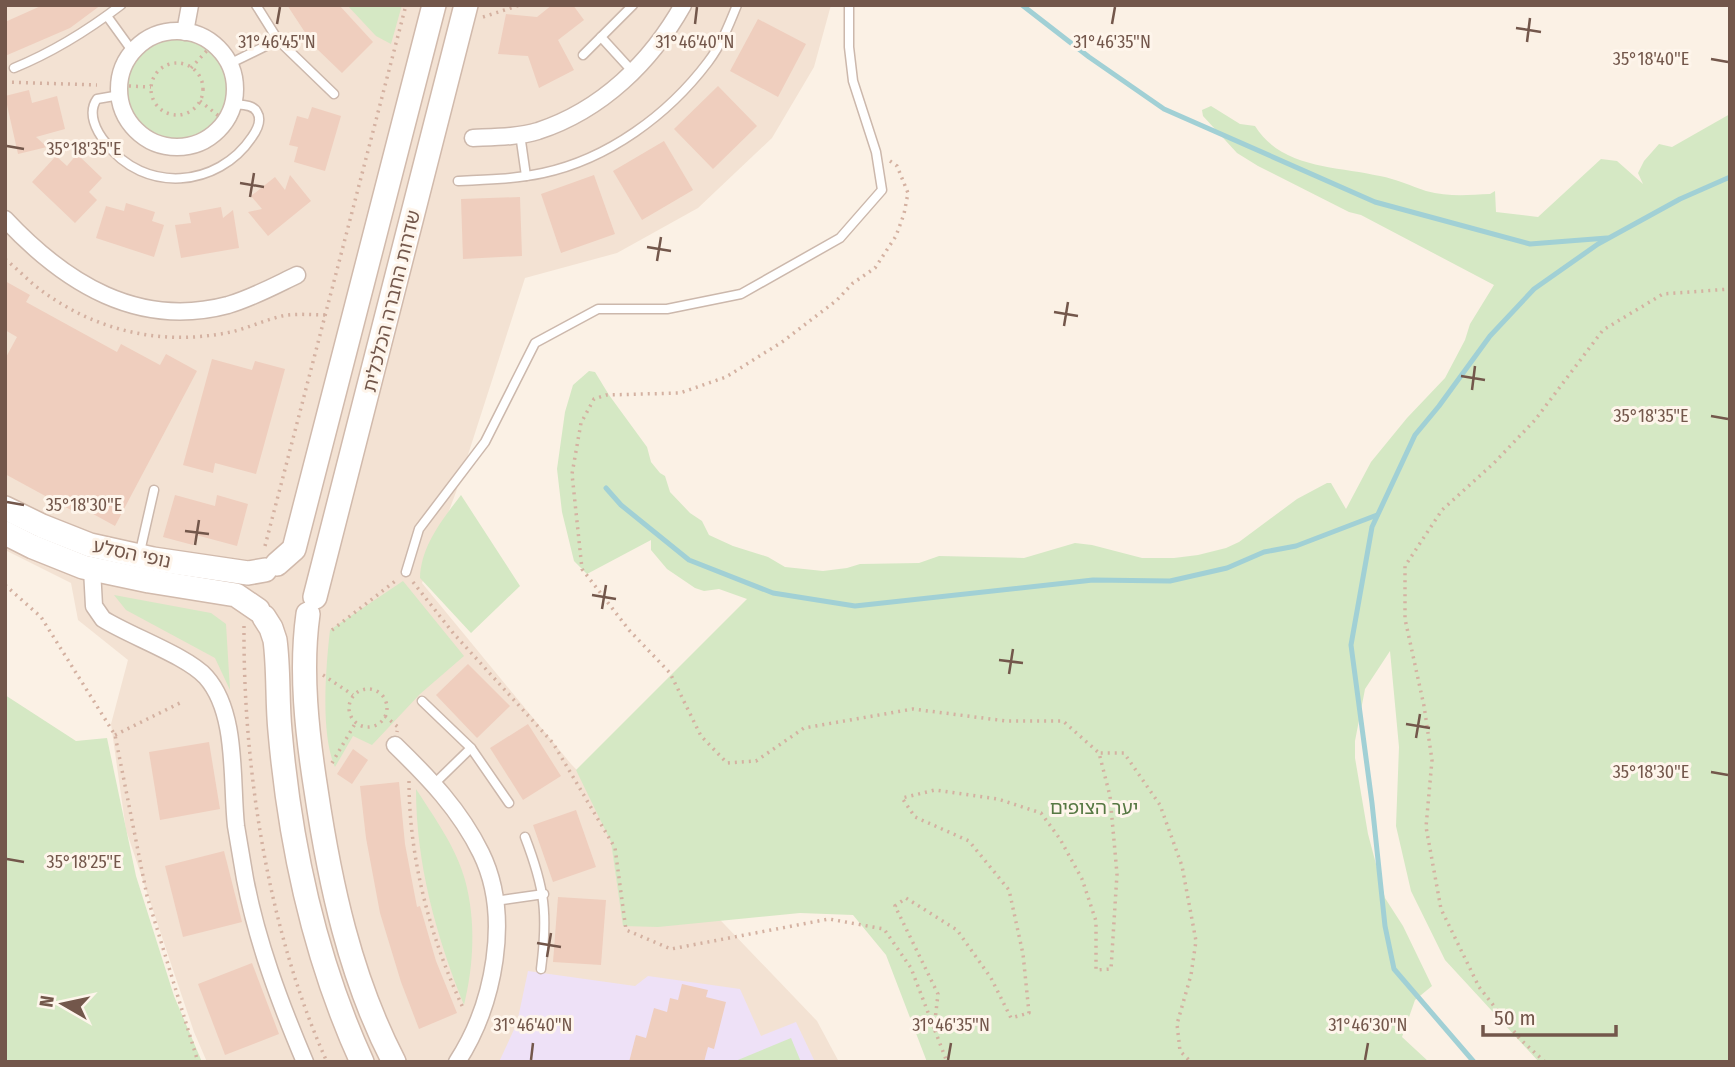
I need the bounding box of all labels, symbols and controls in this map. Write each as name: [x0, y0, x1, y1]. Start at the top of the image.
text: 31°46'45"N: [238, 31, 316, 53]
text: 31°46'40"N: [656, 31, 734, 53]
text: 31°46'35"N: [1073, 31, 1151, 53]
text: 35°18'40"E: [1613, 48, 1689, 70]
text: 35°18'35"E: [46, 138, 122, 160]
street label: שדרות החברה הכלכלית: [358, 208, 425, 395]
text: 35°18'35"E: [1613, 405, 1689, 427]
text: 35°18'30"E: [46, 494, 122, 516]
street label: נופי הסלע: [91, 534, 173, 573]
text: 35°18'30"E: [1613, 761, 1689, 783]
park label: יער הצופים: [1050, 796, 1138, 819]
text: 35°18'25"E: [47, 851, 121, 873]
north arrow: [28, 969, 98, 1039]
scale bar: [1483, 993, 1616, 1038]
text: N: [34, 994, 59, 1009]
text: 50 m: [1494, 1005, 1536, 1031]
text: 31°46'40"N: [494, 1014, 572, 1036]
text: 31°46'35"N: [912, 1014, 990, 1036]
text: 31°46'30"N: [1328, 1014, 1408, 1036]

